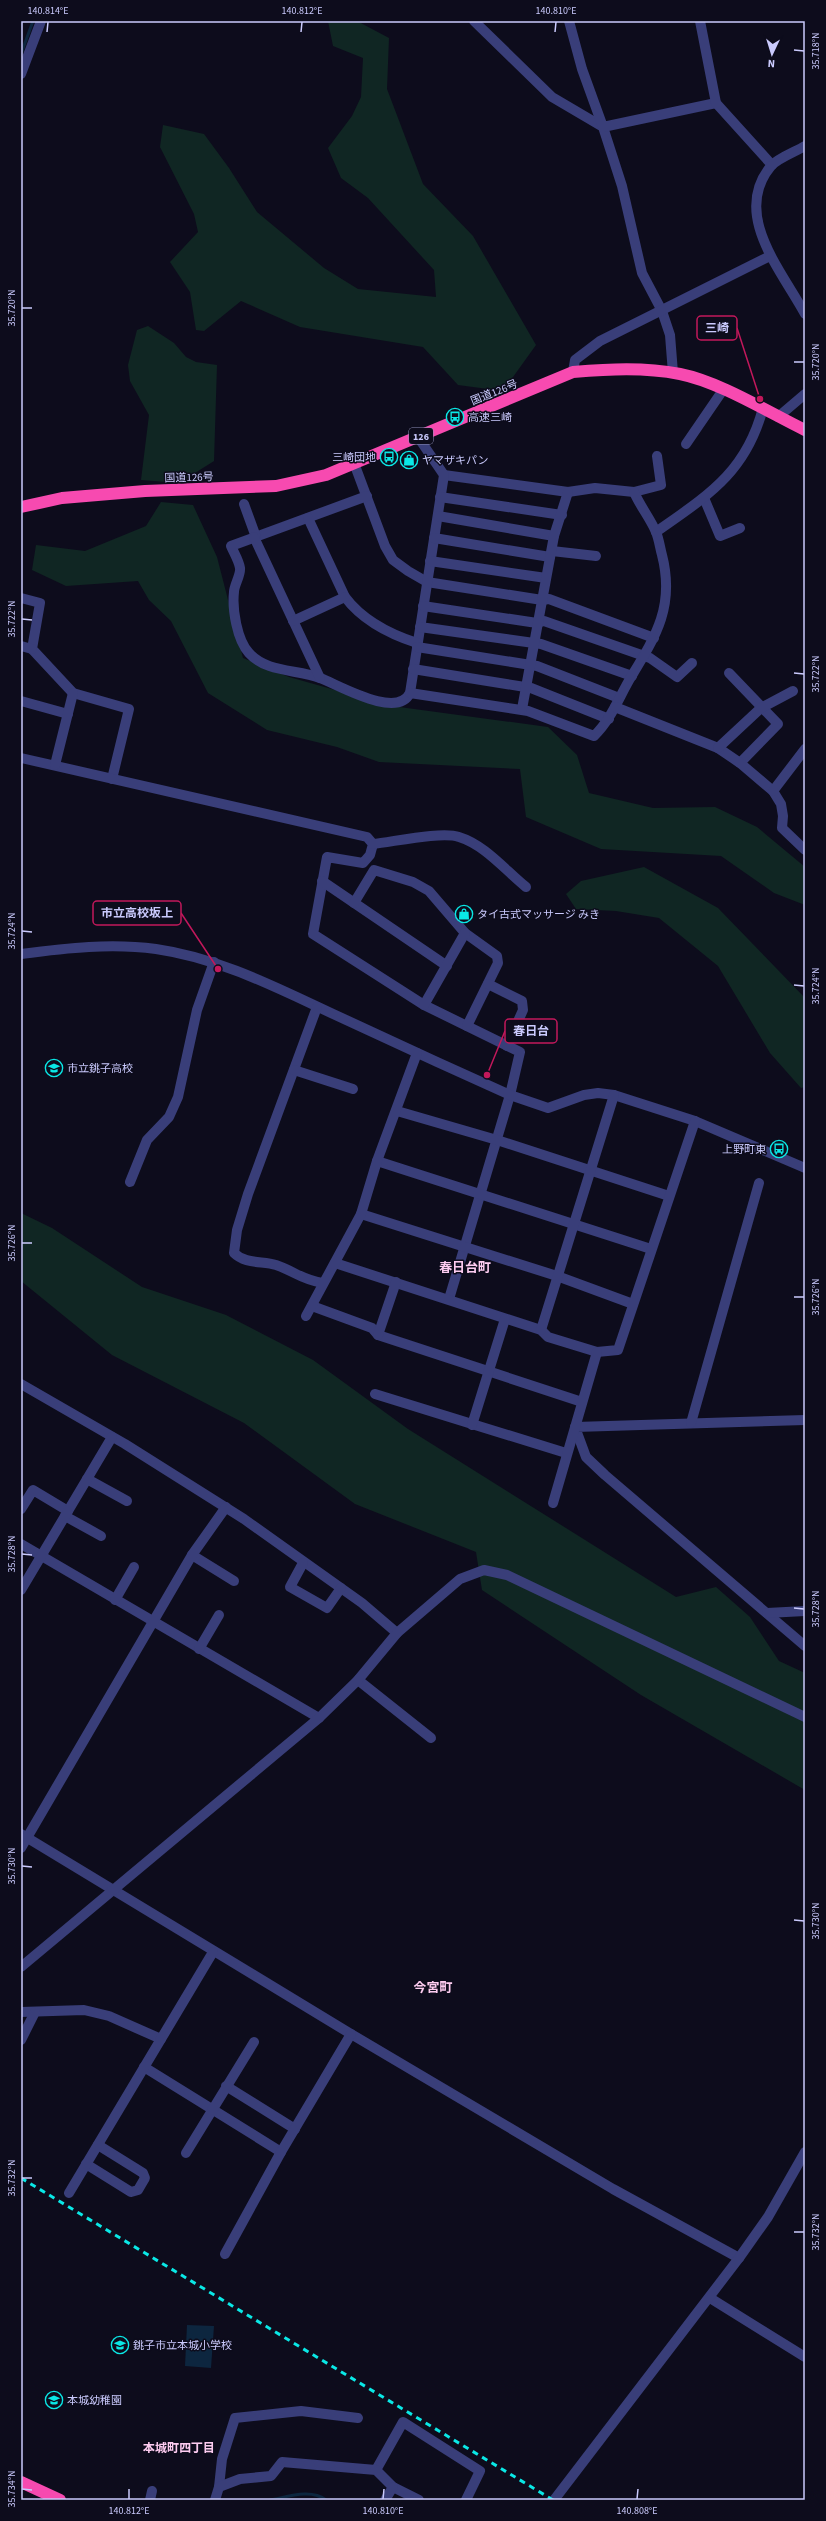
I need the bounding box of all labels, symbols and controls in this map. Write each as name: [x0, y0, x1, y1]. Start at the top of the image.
text: 140.814°E: [28, 4, 68, 18]
text: 140.812°E: [282, 4, 322, 18]
text: 140.810°E: [536, 4, 576, 18]
text: 35.718°N: [809, 32, 823, 70]
north arrow: [752, 34, 792, 74]
text: N: [767, 56, 776, 71]
text: 35.720°N: [5, 289, 19, 327]
callout: 三崎: [697, 316, 737, 340]
text: 三崎: [705, 320, 729, 337]
text: 35.720°N: [809, 343, 823, 381]
street label: 国道126号: [468, 376, 520, 409]
bus stop icon: 高速三崎: [445, 407, 465, 427]
place label: 高速三崎: [468, 410, 512, 425]
road number: 126: [409, 428, 433, 444]
bus stop icon: 三崎団地: [379, 447, 399, 467]
place label: 三崎団地: [332, 450, 376, 465]
shop icon: ヤマザキパン: [399, 450, 419, 470]
place label: ヤマザキパン: [422, 453, 489, 468]
street label: 国道126号: [164, 469, 214, 486]
text: 35.722°N: [5, 600, 19, 638]
text: 35.722°N: [809, 655, 823, 693]
callout: 市立高校坂上: [93, 901, 181, 925]
shop icon: タイ古式マッサージ みき: [454, 904, 474, 924]
text: 市立高校坂上: [101, 905, 173, 922]
place label: タイ古式マッサージ みき: [477, 907, 600, 922]
text: 35.724°N: [5, 912, 19, 950]
text: 35.724°N: [809, 967, 823, 1005]
callout: 春日台: [505, 1019, 557, 1043]
text: 春日台: [513, 1023, 549, 1040]
school or university icon: 市立銚子高校: [44, 1058, 64, 1078]
place label: 市立銚子高校: [67, 1061, 133, 1076]
bus stop icon: 上野町東: [769, 1139, 789, 1159]
place label: 上野町東: [722, 1142, 766, 1157]
text: 35.726°N: [5, 1224, 19, 1262]
district label: 春日台町: [439, 1259, 491, 1277]
text: 35.726°N: [809, 1278, 823, 1316]
text: 35.728°N: [5, 1535, 19, 1573]
text: 35.728°N: [809, 1590, 823, 1628]
text: 35.730°N: [5, 1847, 19, 1885]
text: 35.730°N: [809, 1902, 823, 1940]
district label: 今宮町: [413, 1979, 453, 1997]
text: 35.732°N: [5, 2159, 19, 2197]
text: 35.732°N: [809, 2213, 823, 2251]
school or university icon: 銚子市立本城小学校: [110, 2335, 130, 2355]
place label: 銚子市立本城小学校: [133, 2338, 232, 2353]
school or university icon: 本城幼稚園: [44, 2390, 64, 2410]
place label: 本城幼稚園: [67, 2393, 122, 2408]
district label: 本城町四丁目: [143, 2440, 215, 2457]
text: 35.734°N: [5, 2470, 19, 2508]
text: 140.812°E: [109, 2504, 149, 2518]
text: 140.810°E: [363, 2504, 403, 2518]
text: 140.808°E: [617, 2504, 657, 2518]

